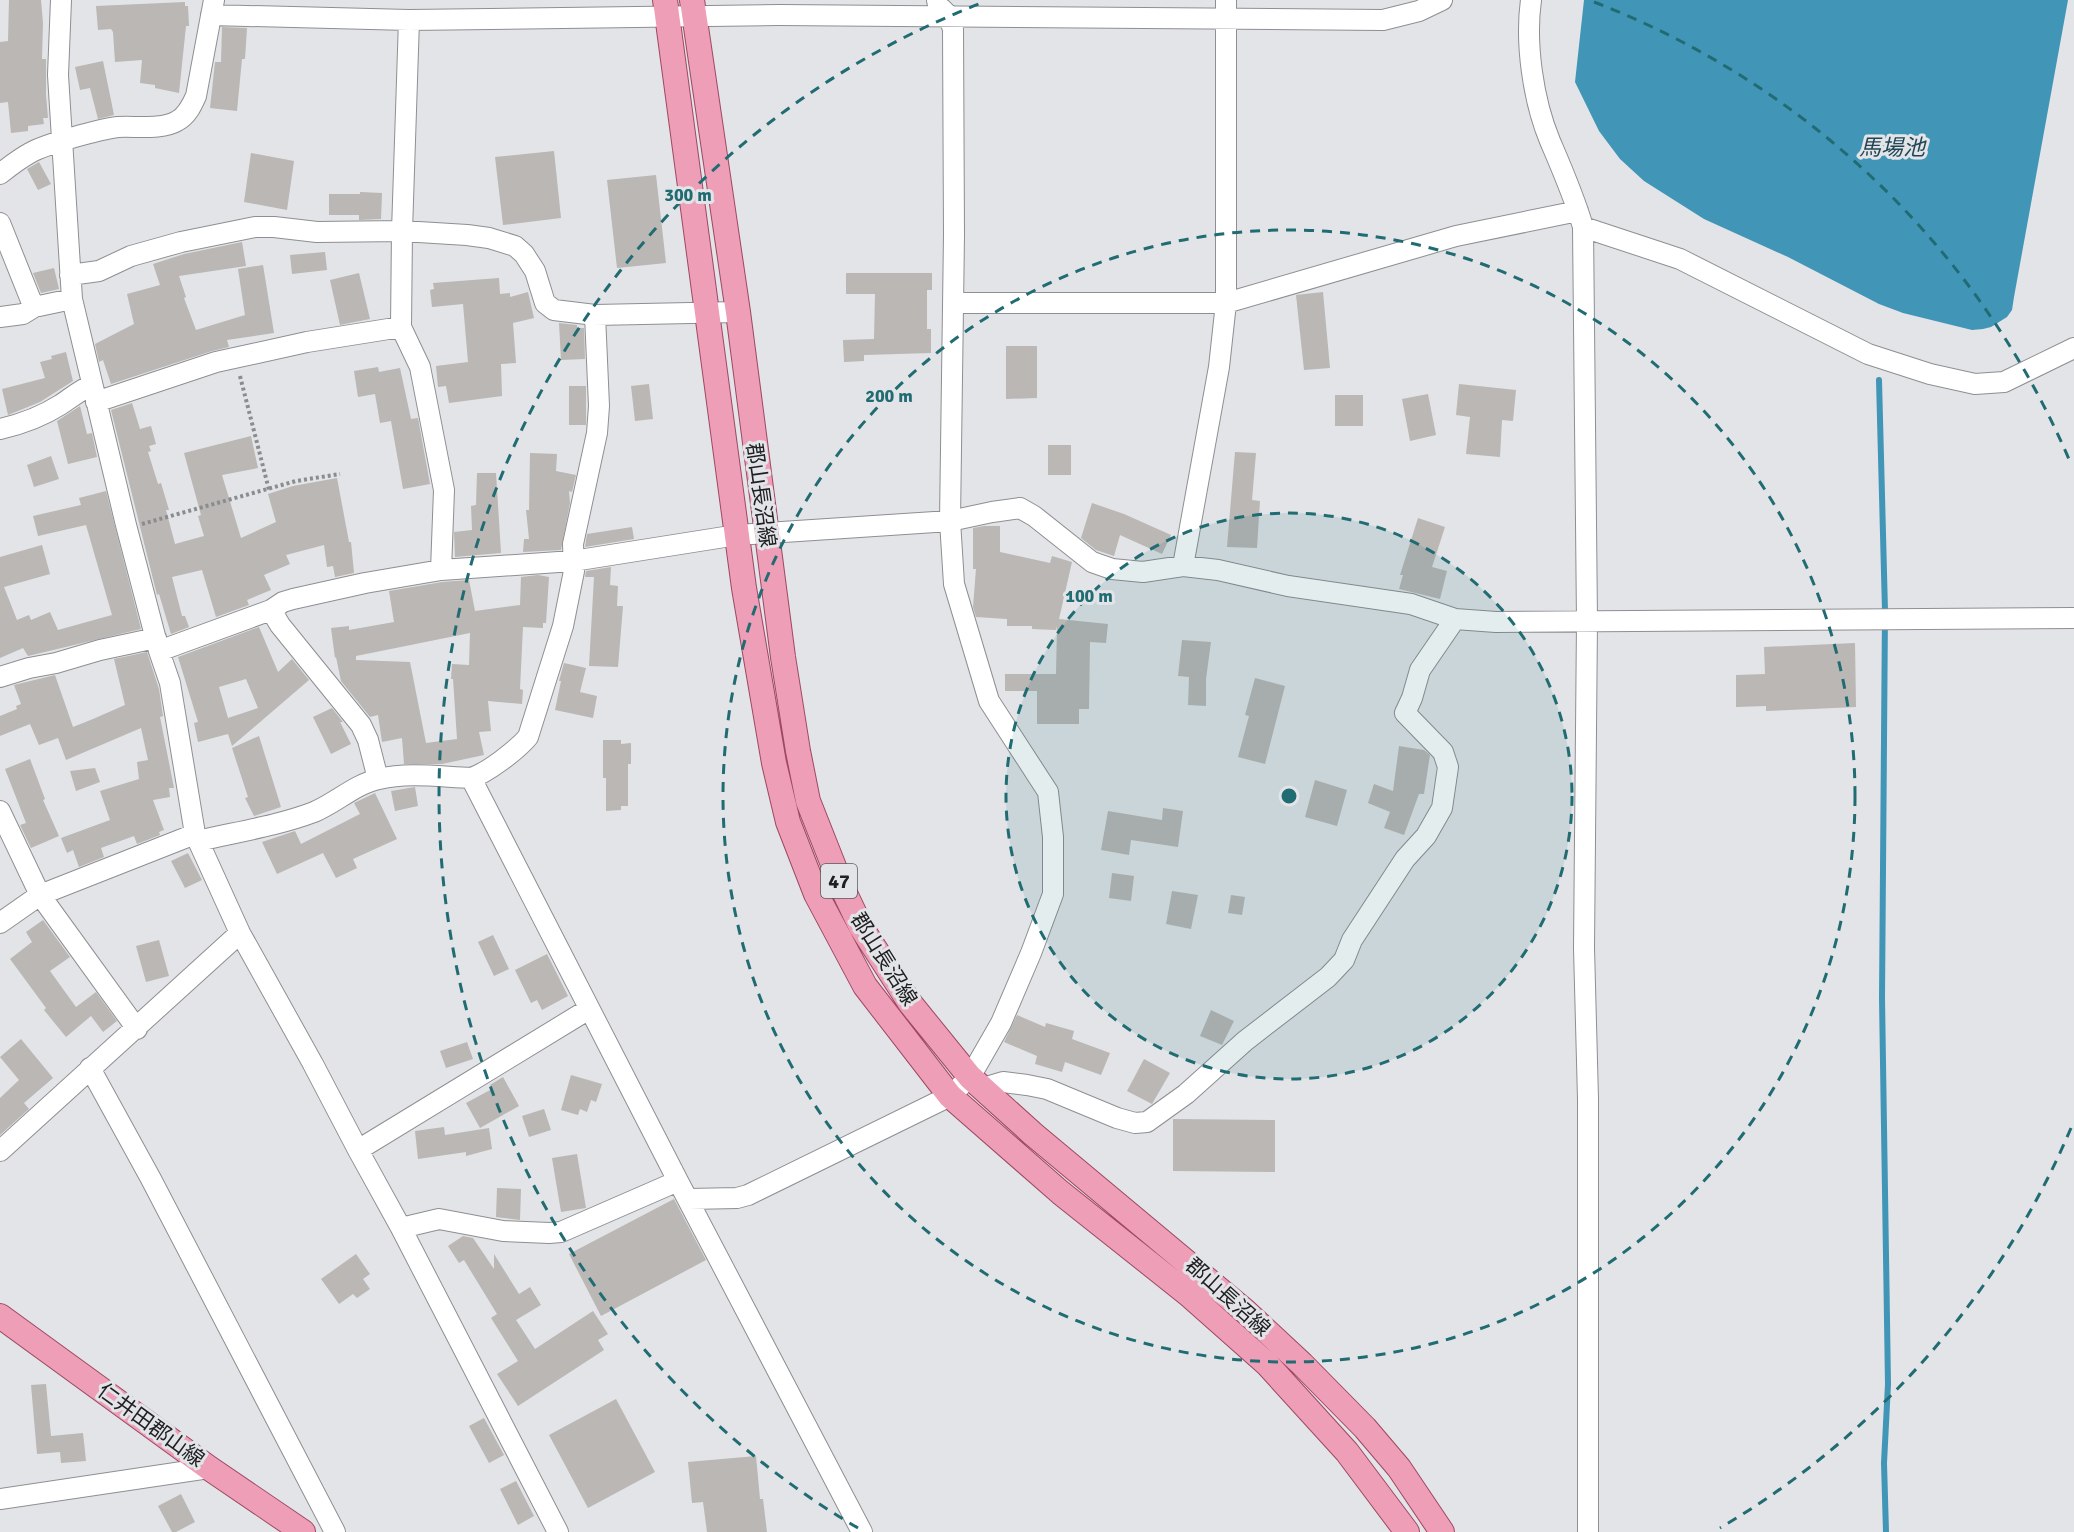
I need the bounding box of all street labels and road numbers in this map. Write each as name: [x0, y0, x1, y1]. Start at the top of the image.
street label: 郡山長沼線: [741, 441, 781, 549]
road number: 47: [821, 864, 857, 898]
street label: 郡山長沼線: [845, 908, 923, 1010]
street label: 郡山長沼線: [1180, 1252, 1276, 1342]
street label: 仁井田郡山線: [92, 1377, 210, 1473]

